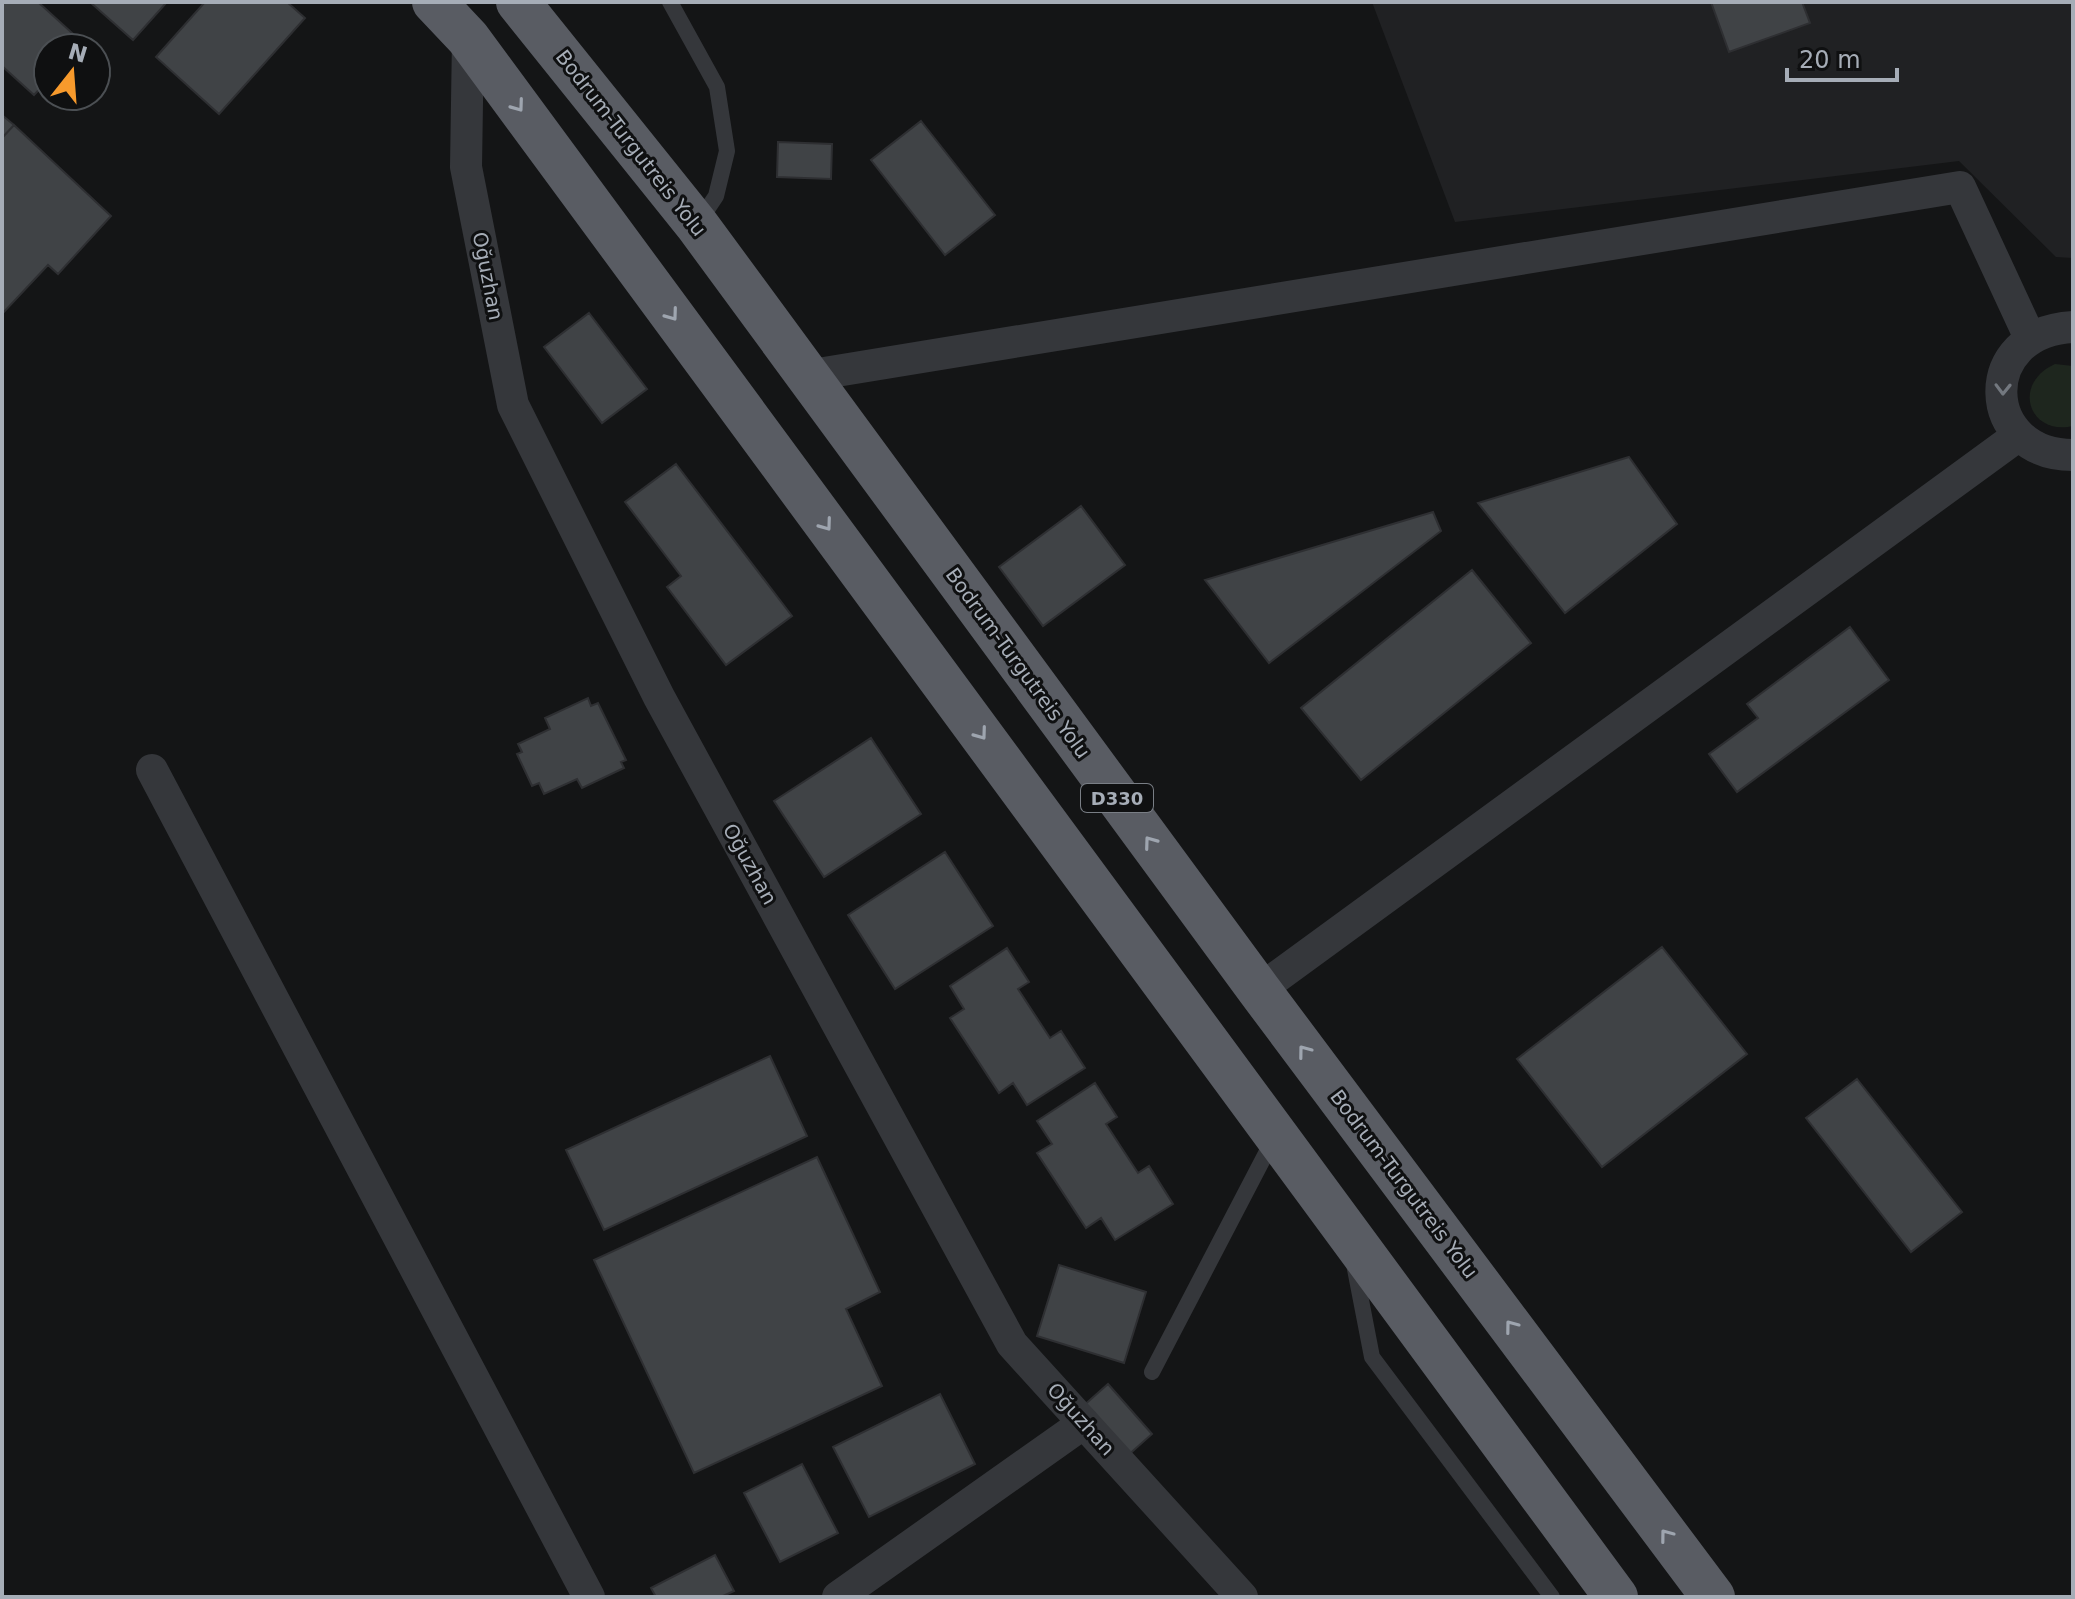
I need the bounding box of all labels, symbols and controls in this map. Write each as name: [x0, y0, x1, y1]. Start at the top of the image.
north arrow: [32, 32, 112, 112]
scale bar: [1787, 32, 1897, 82]
text: N: [65, 39, 90, 68]
street label: Bodrum-Turgutreis Yolu: [551, 45, 711, 241]
text: 20 m: [1799, 46, 1861, 74]
one-way arrow: [508, 97, 523, 112]
street label: Oğuzhan: [468, 230, 508, 322]
one-way arrow: [663, 307, 677, 321]
one-way arrow: [1994, 383, 2012, 396]
one-way arrow: [817, 516, 831, 530]
street label: Bodrum-Turgutreis Yolu: [941, 563, 1095, 763]
one-way arrow: [971, 725, 985, 740]
road number: D330: [1081, 784, 1153, 812]
street label: Oğuzhan: [718, 819, 782, 909]
one-way arrow: [1145, 836, 1159, 851]
one-way arrow: [1300, 1045, 1314, 1060]
street label: Bodrum-Turgutreis Yolu: [1325, 1085, 1483, 1283]
one-way arrow: [1506, 1321, 1520, 1335]
street label: Oğuzhan: [1042, 1378, 1120, 1460]
one-way arrow: [1662, 1529, 1676, 1543]

